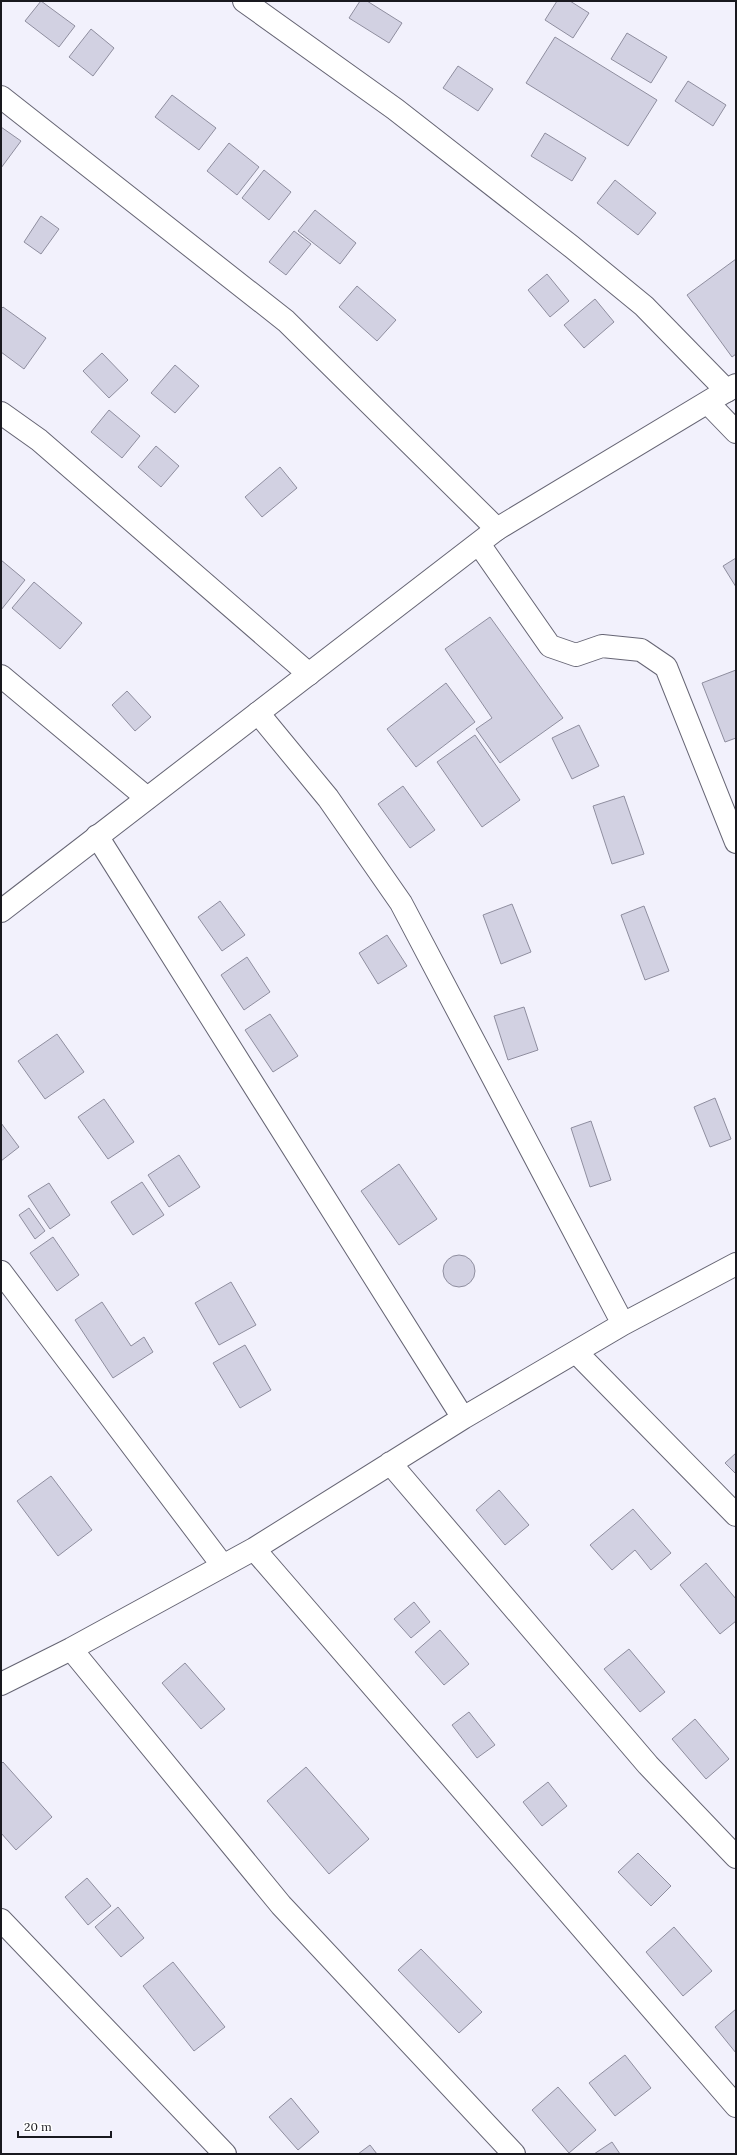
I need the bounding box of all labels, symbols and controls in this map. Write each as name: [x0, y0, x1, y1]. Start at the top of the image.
scale bar: [18, 2113, 111, 2139]
text: 20 m: [24, 2119, 52, 2134]

